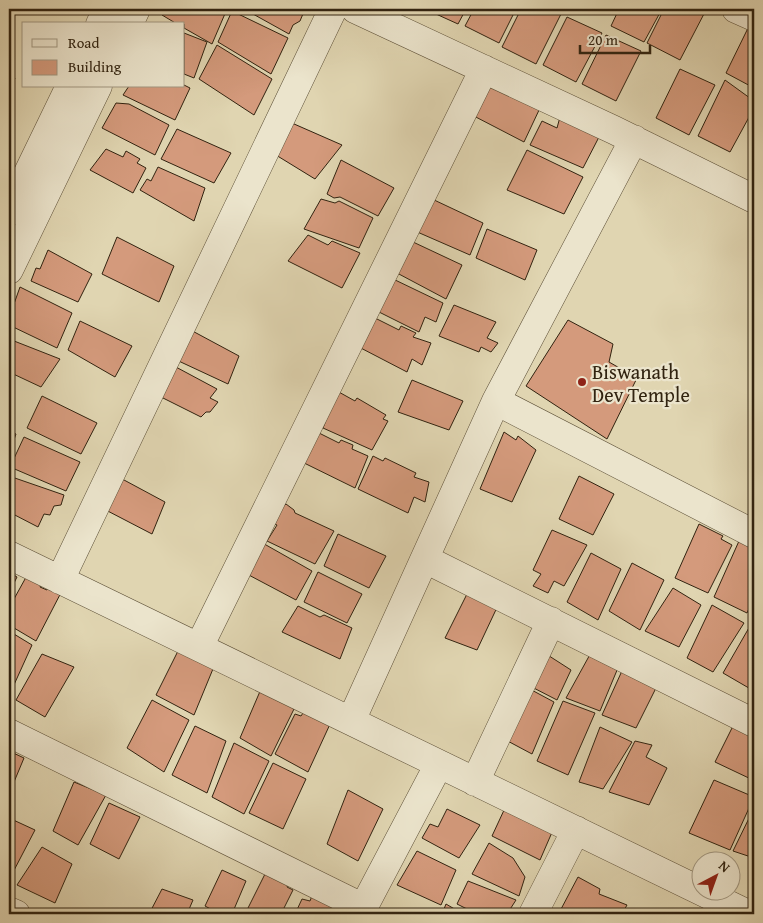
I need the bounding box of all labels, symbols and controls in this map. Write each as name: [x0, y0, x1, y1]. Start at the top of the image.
legend: [22, 22, 185, 88]
scale bar: [580, 22, 650, 54]
text: 20 m: [588, 29, 619, 50]
text: Road: [68, 32, 99, 53]
text: Building: [68, 56, 122, 77]
place label: Biswanath Dev Temple: [592, 357, 690, 409]
marker: Biswanath Dev Temple: [576, 376, 588, 388]
north arrow: [690, 850, 740, 900]
text: N: [714, 856, 735, 877]

